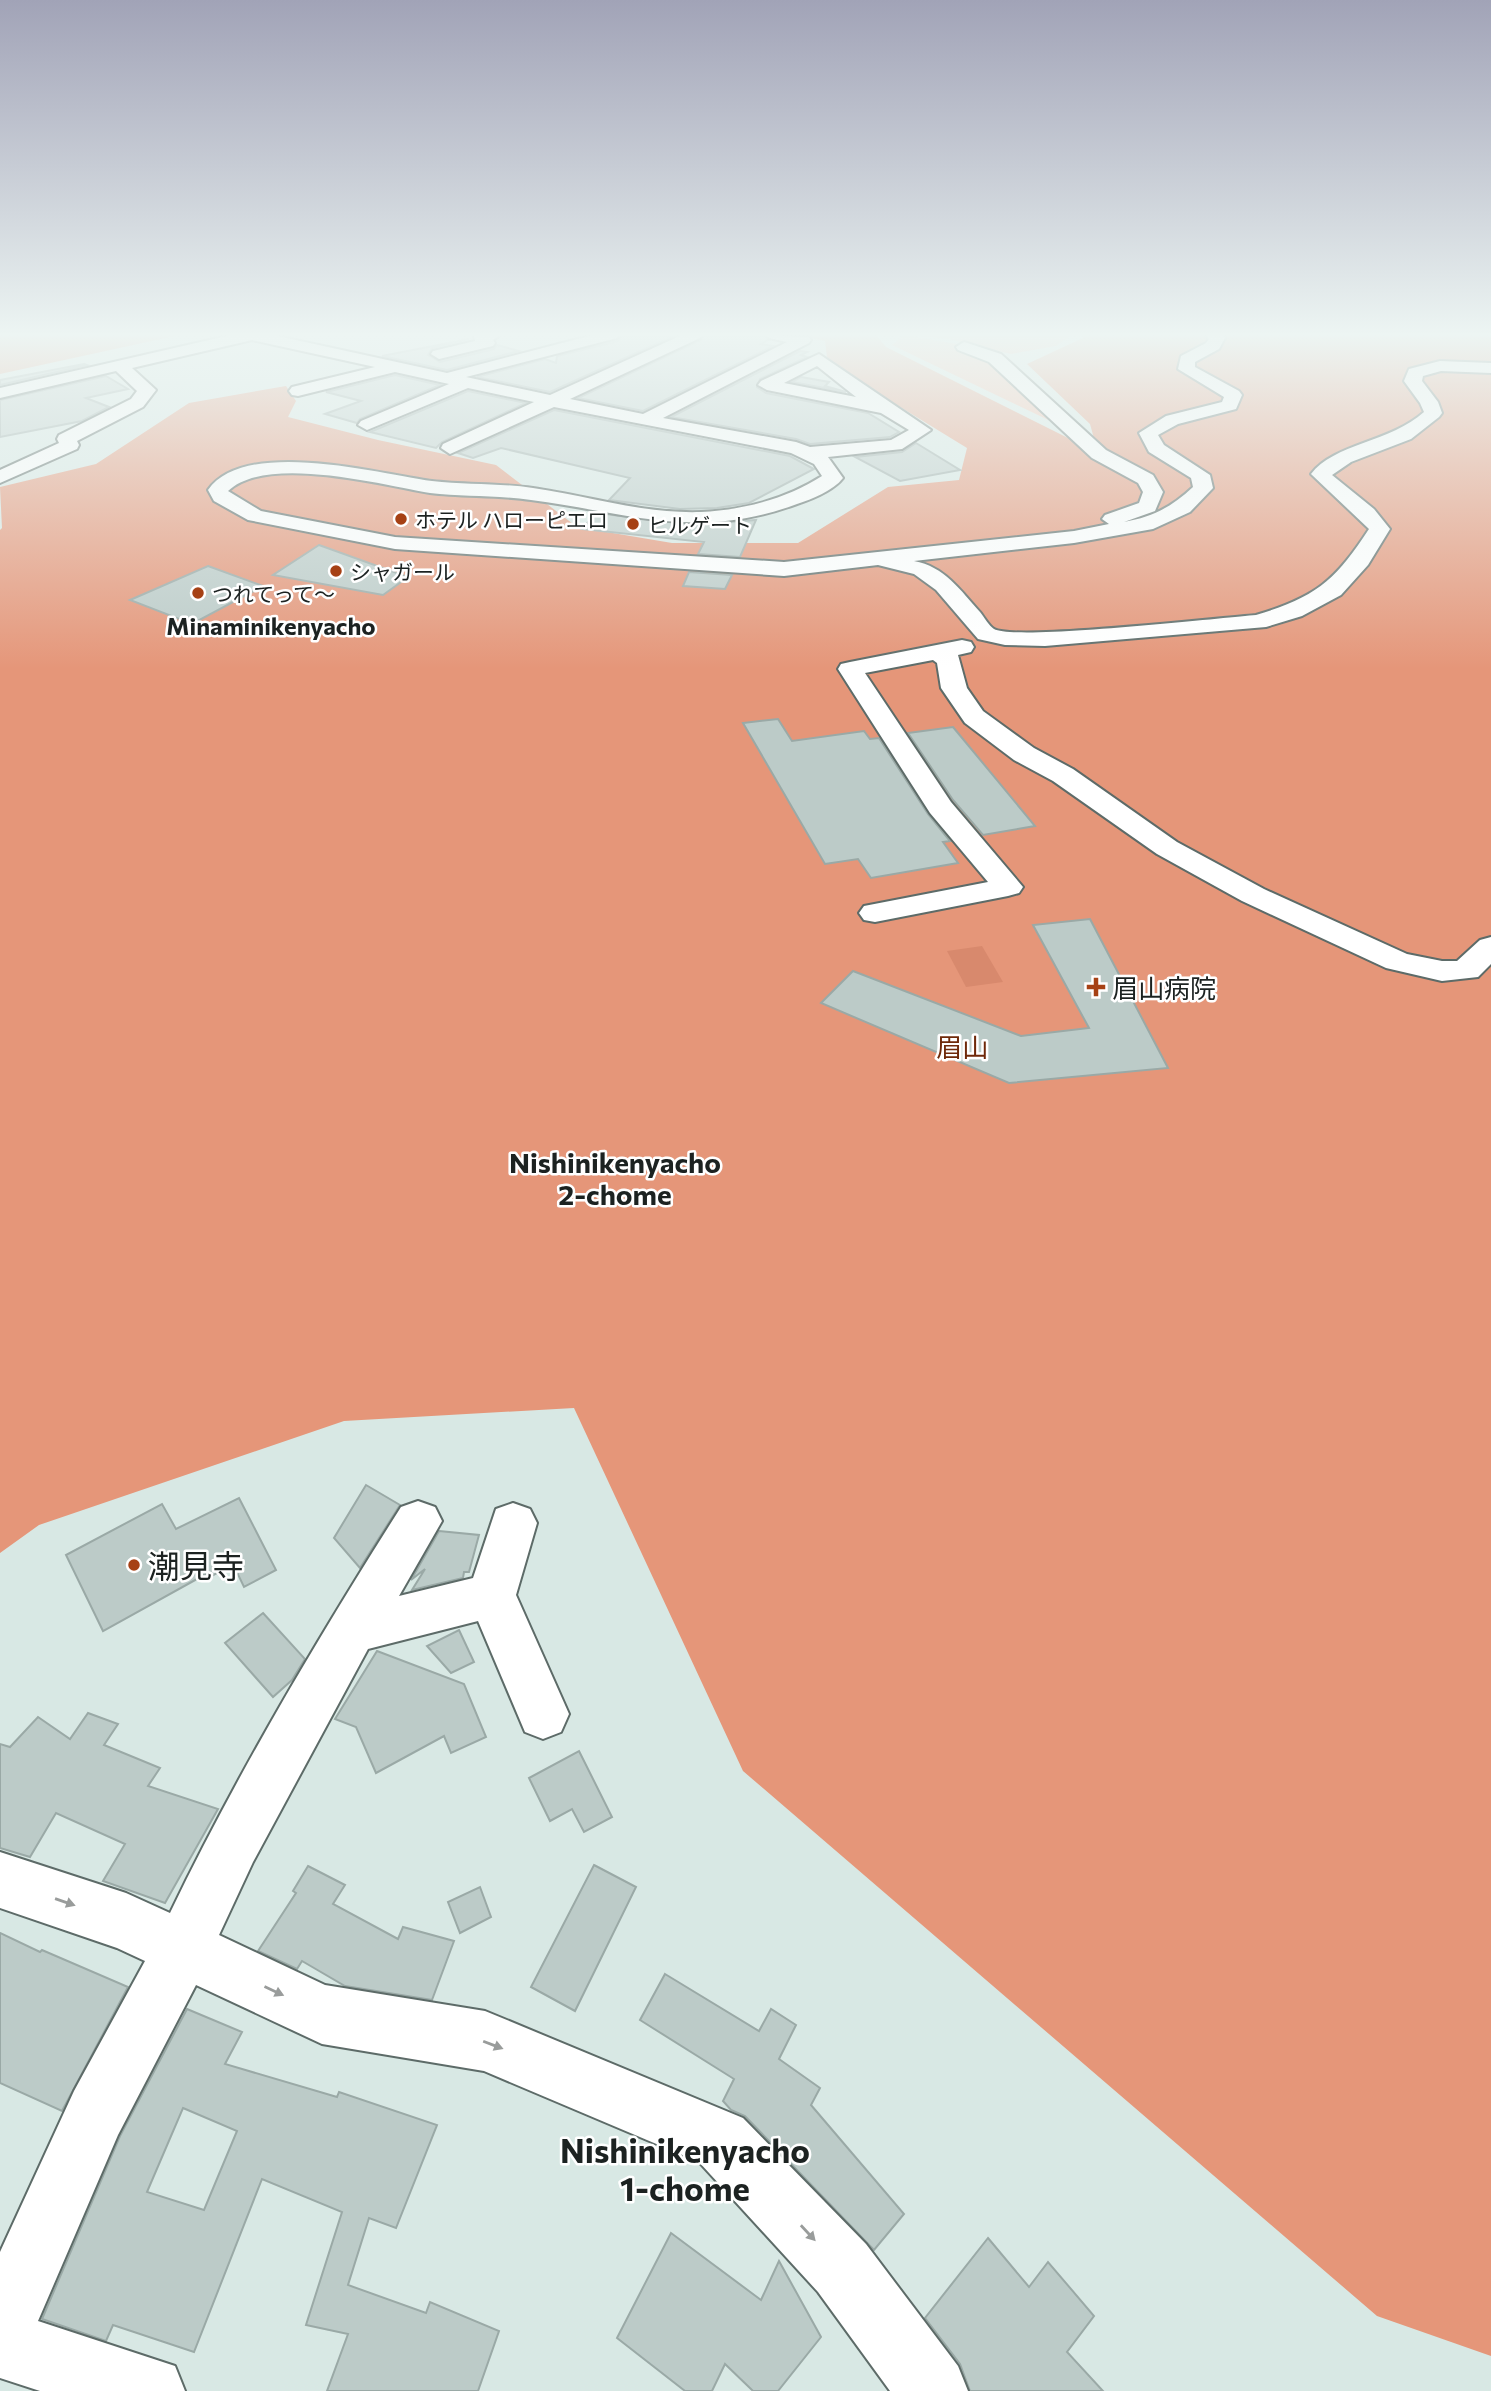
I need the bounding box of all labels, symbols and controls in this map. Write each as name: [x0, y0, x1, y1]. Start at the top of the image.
place label: ホテル ハローピエロ: [415, 507, 608, 532]
marker: ホテル ハローピエロ: [393, 511, 409, 527]
place label: ヒルゲート: [647, 512, 752, 537]
marker: ヒルゲート: [625, 516, 641, 532]
place label: シャガール: [350, 559, 455, 584]
marker: シャガール: [328, 563, 344, 579]
place label: つれてって～: [212, 581, 335, 606]
marker: つれてって～: [190, 585, 206, 601]
district label: Minaminikenyacho: [166, 611, 376, 640]
place label: 眉山病院: [1112, 972, 1216, 1003]
marker: 眉山病院: [1086, 977, 1106, 997]
park label: 眉山: [936, 1031, 988, 1062]
district label: Nishinikenyacho 2-chome: [509, 1145, 721, 1211]
place label: 潮見寺: [148, 1545, 244, 1585]
marker: 潮見寺: [126, 1557, 142, 1573]
one-way arrow: [54, 1897, 75, 1908]
one-way arrow: [264, 1985, 284, 1997]
one-way arrow: [483, 2039, 504, 2050]
district label: Nishinikenyacho 1-chome: [560, 2129, 810, 2208]
one-way arrow: [800, 2224, 817, 2241]

